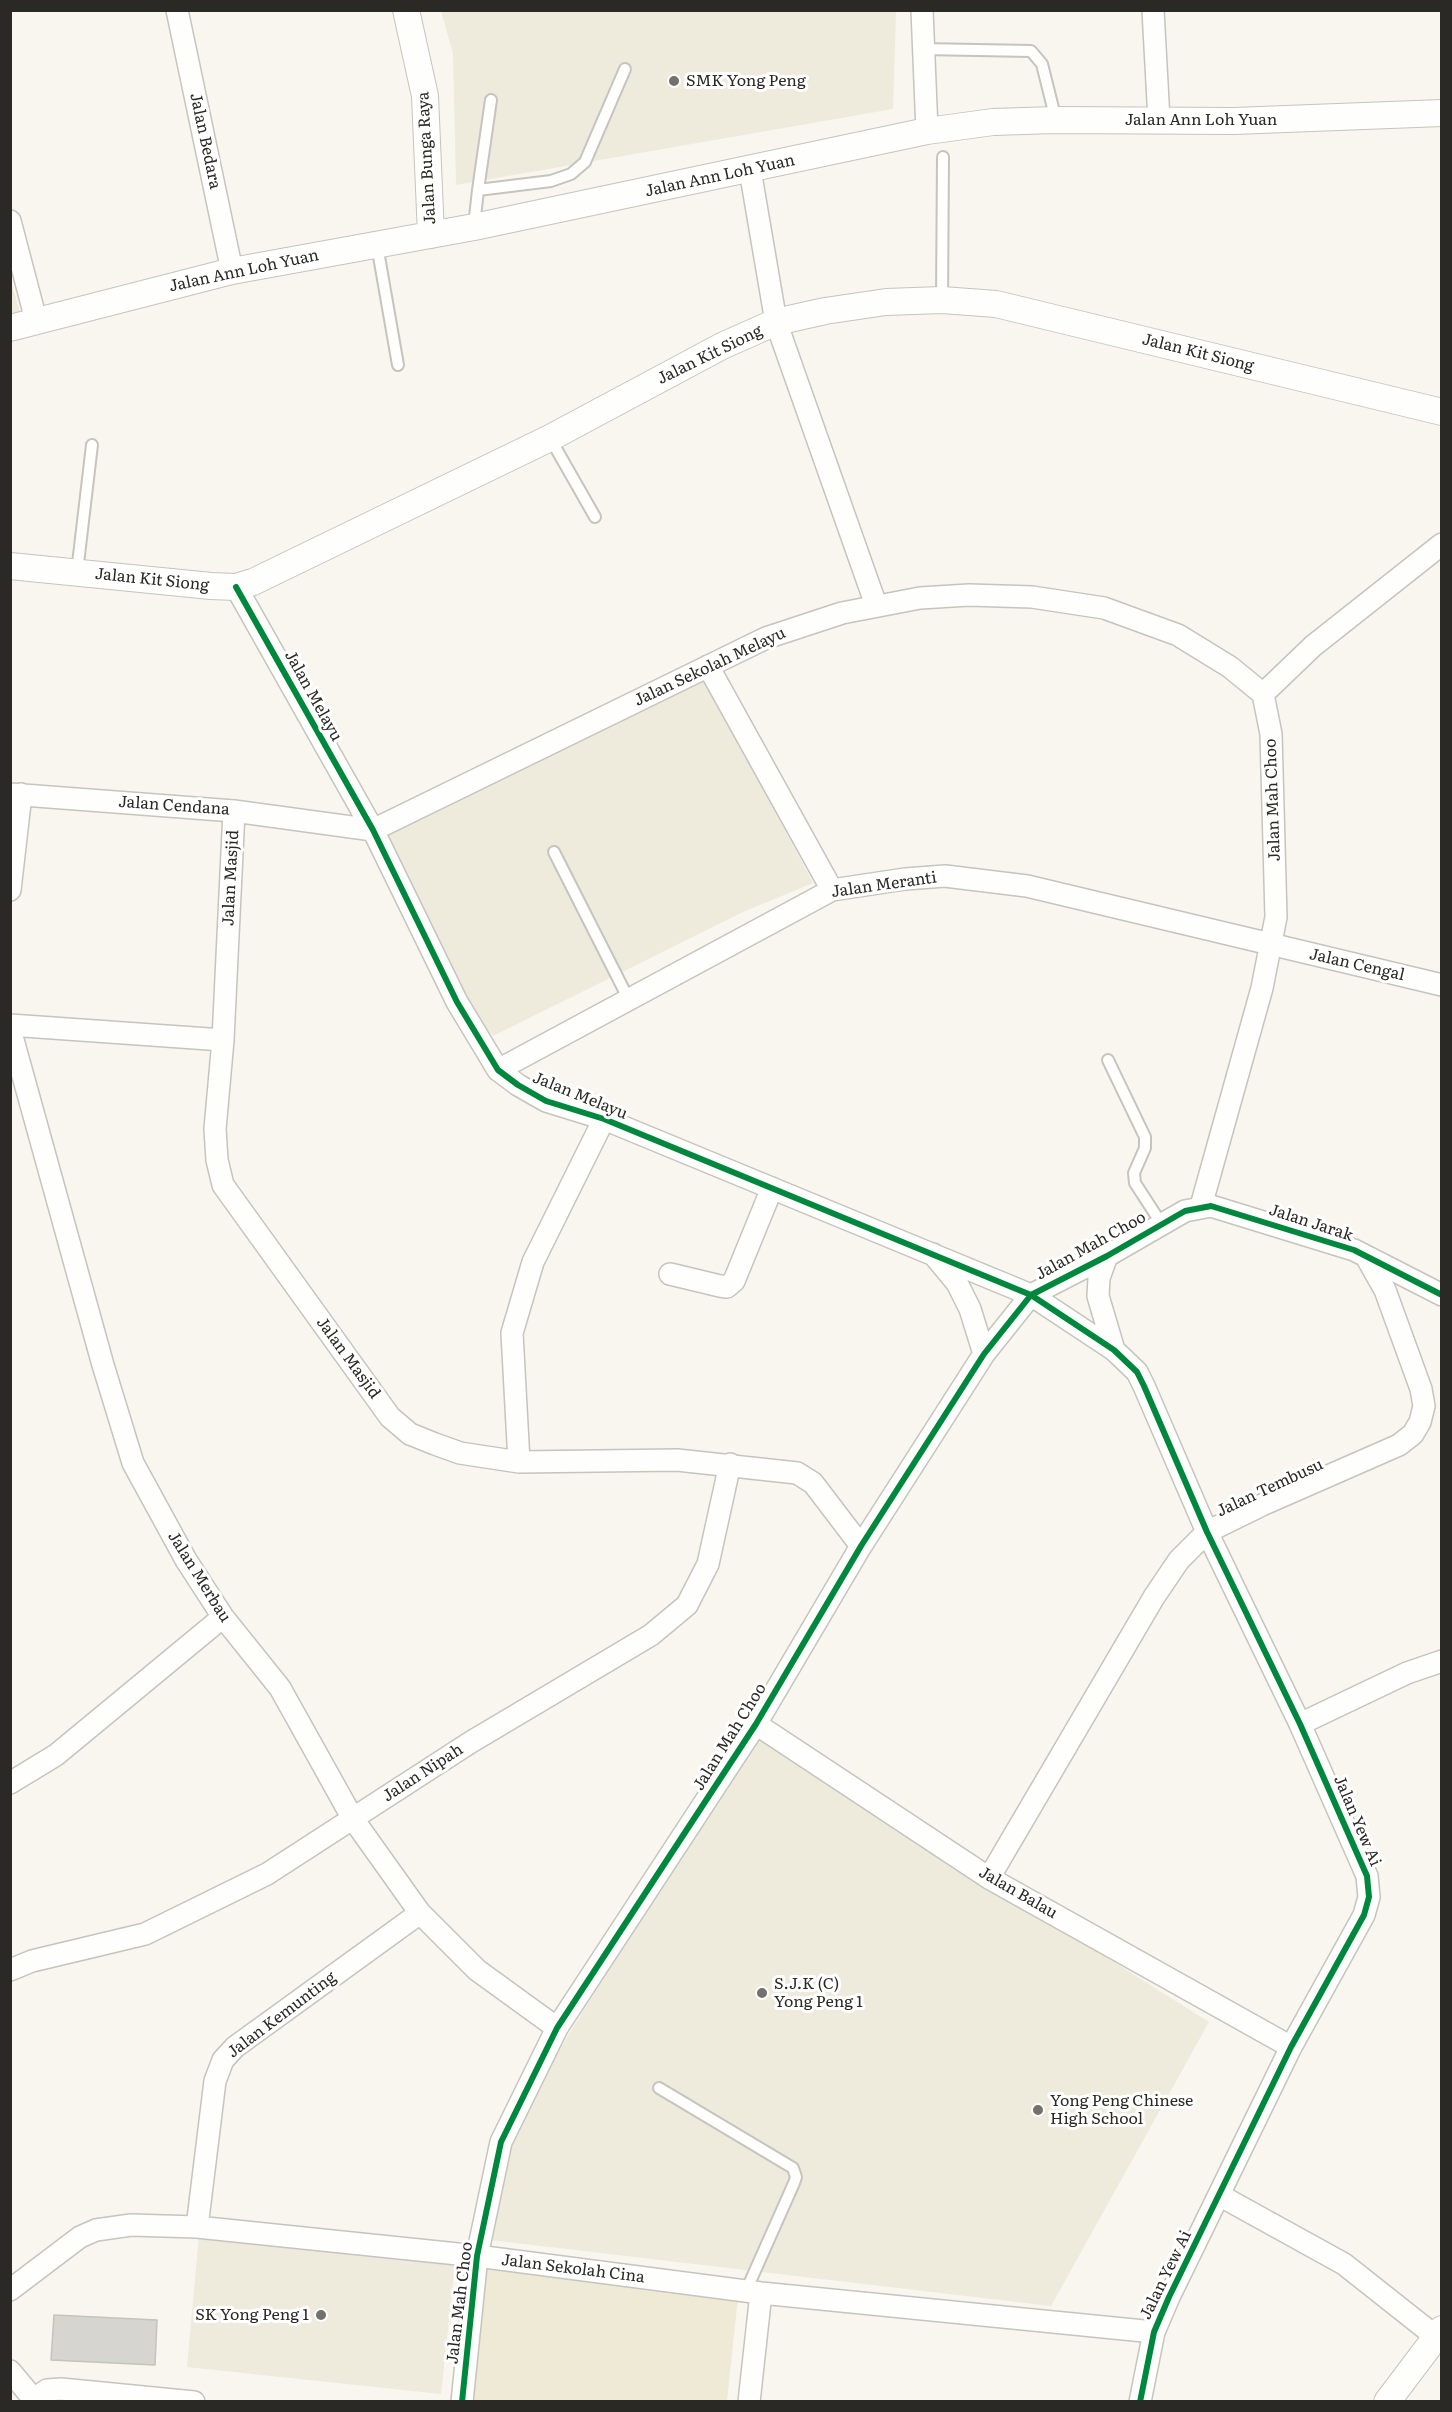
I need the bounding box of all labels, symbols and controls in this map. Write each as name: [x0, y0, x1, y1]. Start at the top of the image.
place label: SMK Yong Peng: [686, 71, 806, 91]
marker: SMK Yong Peng: [667, 74, 681, 88]
street label: Jalan Bedara: [185, 91, 225, 191]
street label: Jalan Bunga Raya: [414, 91, 440, 225]
street label: Jalan Ann Loh Yuan: [1125, 110, 1277, 130]
street label: Jalan Ann Loh Yuan: [643, 151, 797, 201]
street label: Jalan Ann Loh Yuan: [167, 246, 321, 296]
street label: Jalan Kit Siong: [654, 321, 766, 389]
street label: Jalan Kit Siong: [1140, 330, 1256, 376]
street label: Jalan Kit Siong: [94, 564, 210, 596]
street label: Jalan Sekolah Melayu: [631, 623, 789, 711]
street label: Jalan Melayu: [280, 647, 346, 745]
street label: Jalan Mah Choo: [1261, 738, 1285, 862]
street label: Jalan Cendana: [118, 793, 230, 819]
street label: Jalan Masjid: [219, 830, 243, 926]
street label: Jalan Meranti: [830, 868, 938, 902]
street label: Jalan Cengal: [1307, 945, 1407, 985]
street label: Jalan Melayu: [530, 1068, 630, 1124]
street label: Jalan Jarak: [1267, 1200, 1355, 1246]
street label: Jalan Mah Choo: [1033, 1208, 1149, 1284]
street label: Jalan Masjid: [312, 1314, 384, 1402]
street label: Jalan Tembusu: [1214, 1455, 1326, 1521]
street label: Jalan Merbau: [163, 1528, 235, 1626]
street label: Jalan Mah Choo: [689, 1680, 771, 1794]
street label: Jalan Nipah: [379, 1740, 467, 1806]
street label: Jalan Yew Ai: [1329, 1773, 1385, 1869]
street label: Jalan Balau: [975, 1863, 1061, 1923]
street label: Jalan Kemunting: [224, 1968, 340, 2062]
place label: S.J.K (C) Yong Peng 1: [774, 1974, 863, 2012]
marker: S.J.K (C) Yong Peng 1: [755, 1986, 769, 2000]
place label: Yong Peng Chinese High School: [1050, 2091, 1193, 2129]
marker: Yong Peng Chinese High School: [1031, 2103, 1045, 2117]
street label: Jalan Yew Ai: [1136, 2227, 1196, 2323]
street label: Jalan Mah Choo: [443, 2241, 477, 2365]
street label: Jalan Sekolah Cina: [500, 2251, 646, 2287]
place label: SK Yong Peng 1: [195, 2305, 309, 2325]
marker: SK Yong Peng 1: [314, 2308, 328, 2322]

